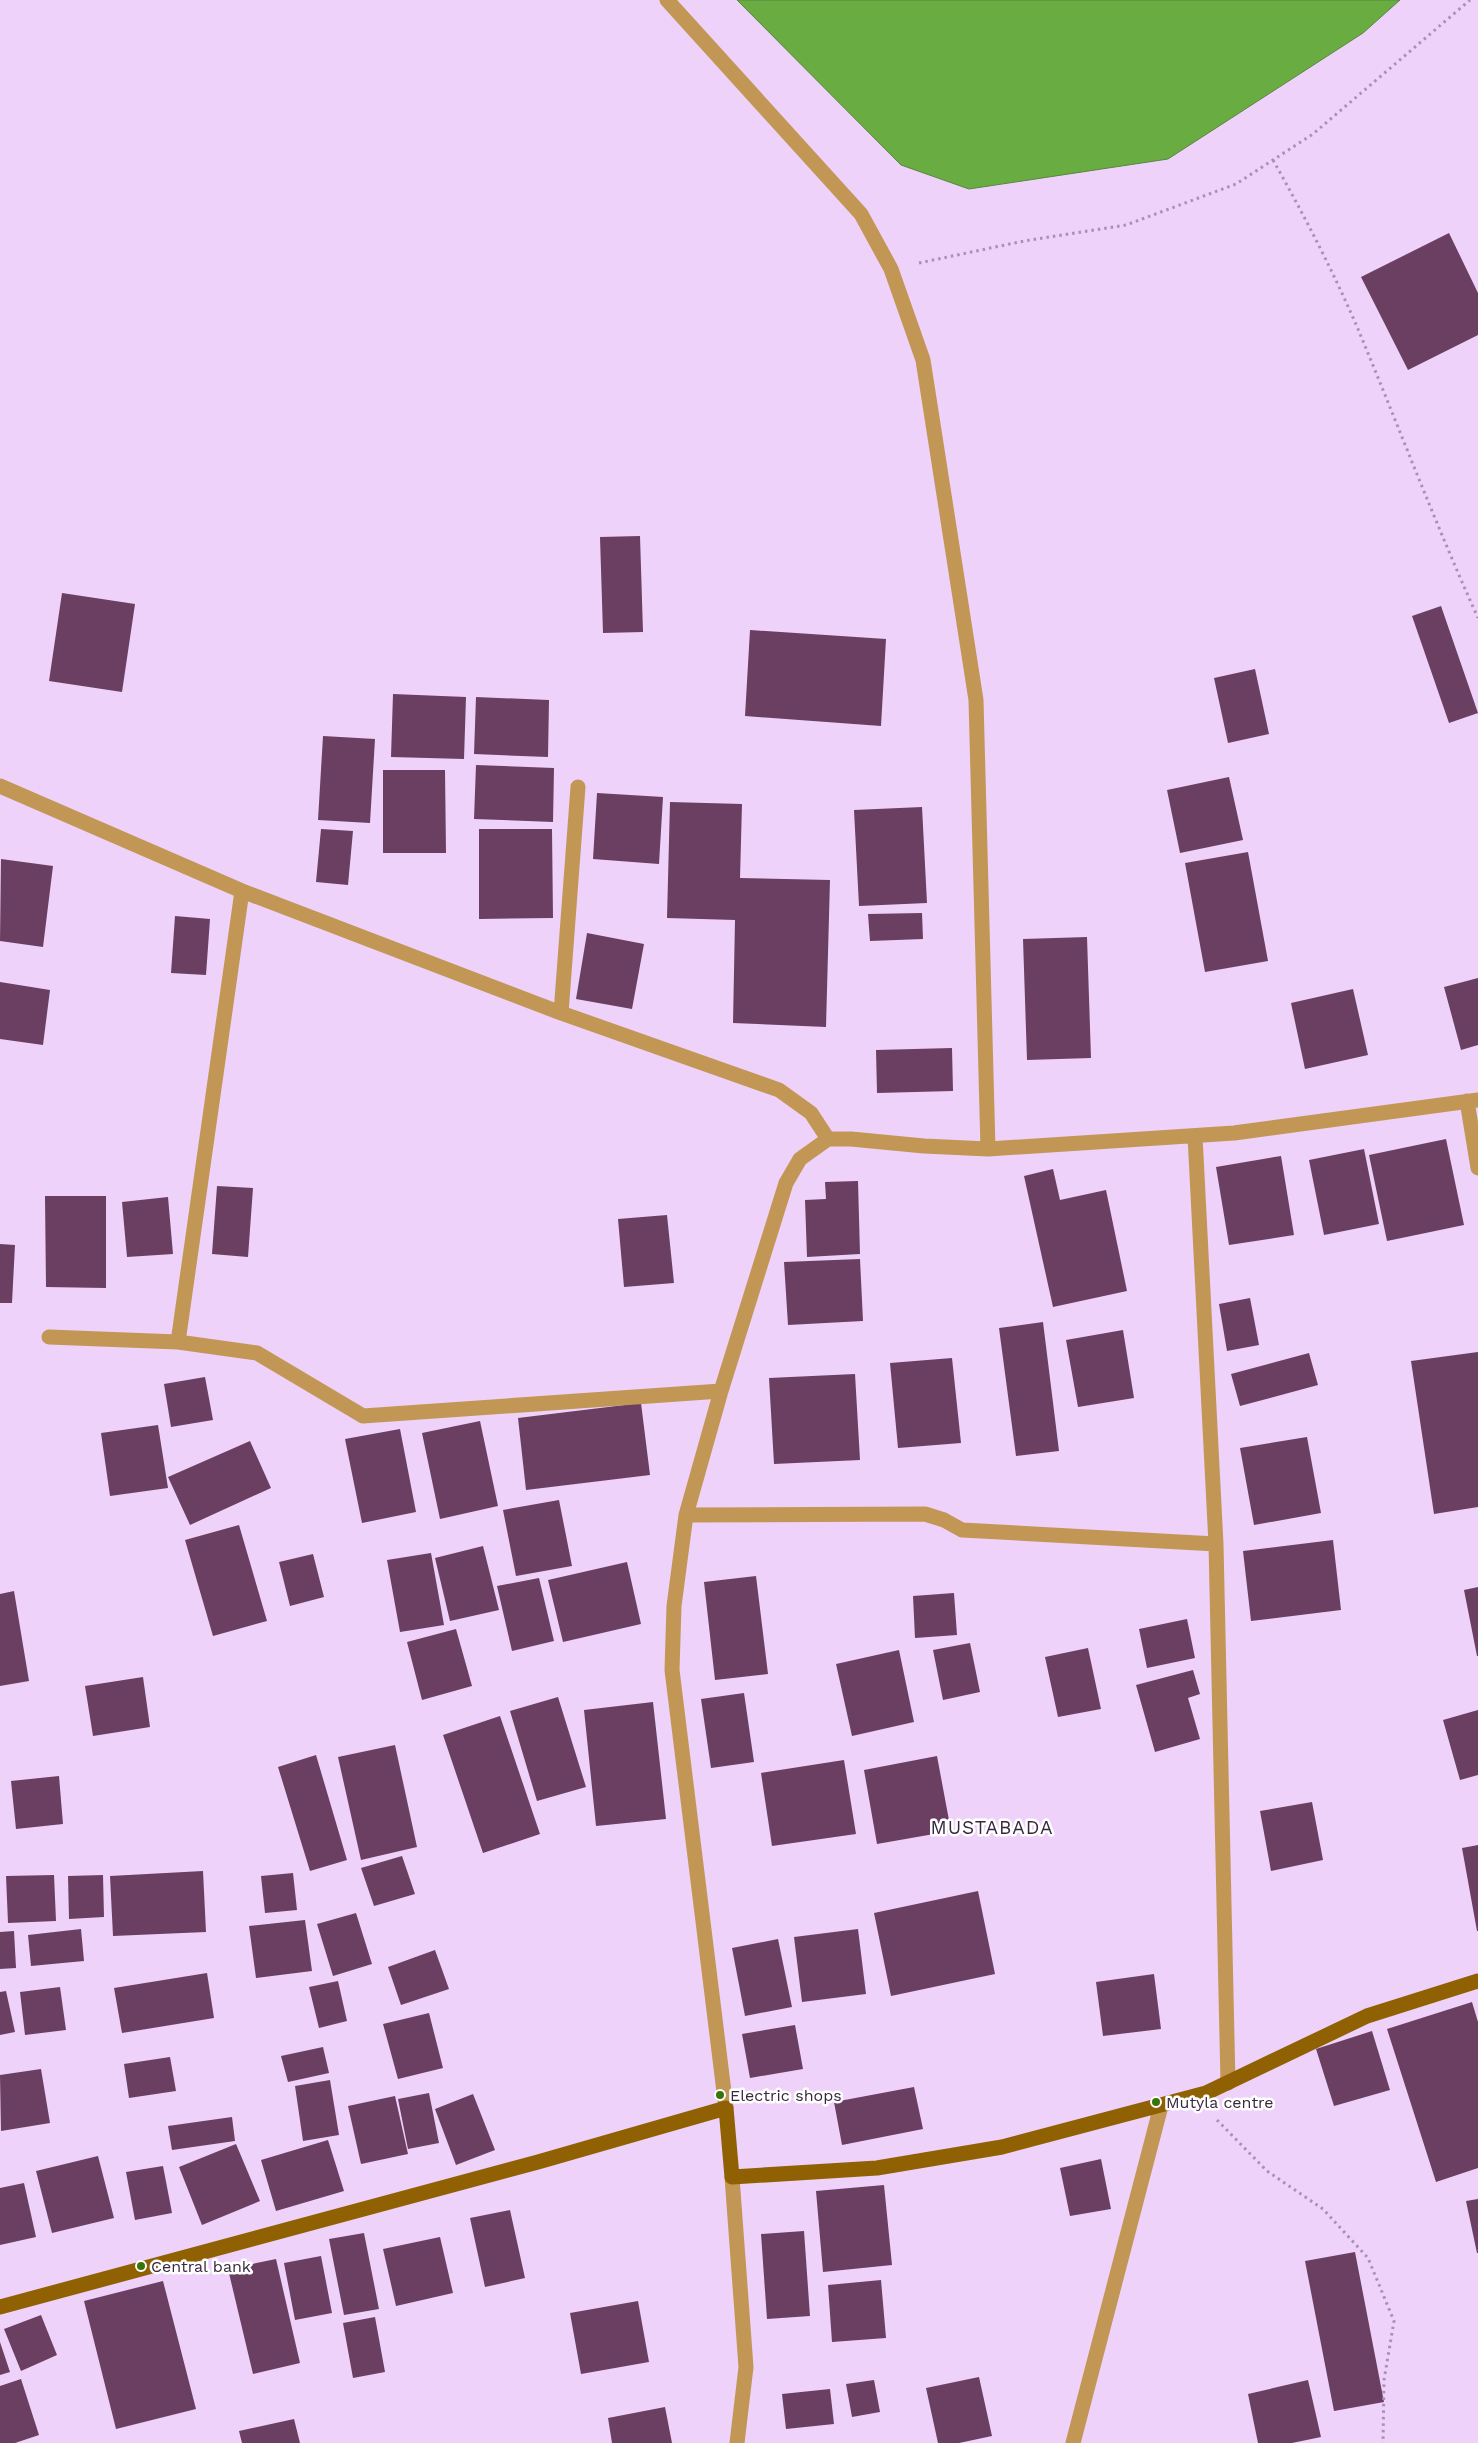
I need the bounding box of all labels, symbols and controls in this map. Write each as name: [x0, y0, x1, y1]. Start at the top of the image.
district label: MUSTABADA: [930, 1816, 1054, 1839]
place label: Electric shops: [730, 2086, 842, 2105]
marker: Electric shops: [714, 2089, 726, 2101]
place label: Mutyla centre: [1166, 2093, 1274, 2112]
marker: Mutyla centre: [1150, 2096, 1162, 2108]
place label: Central bank: [151, 2257, 251, 2276]
marker: Central bank: [135, 2260, 147, 2272]

